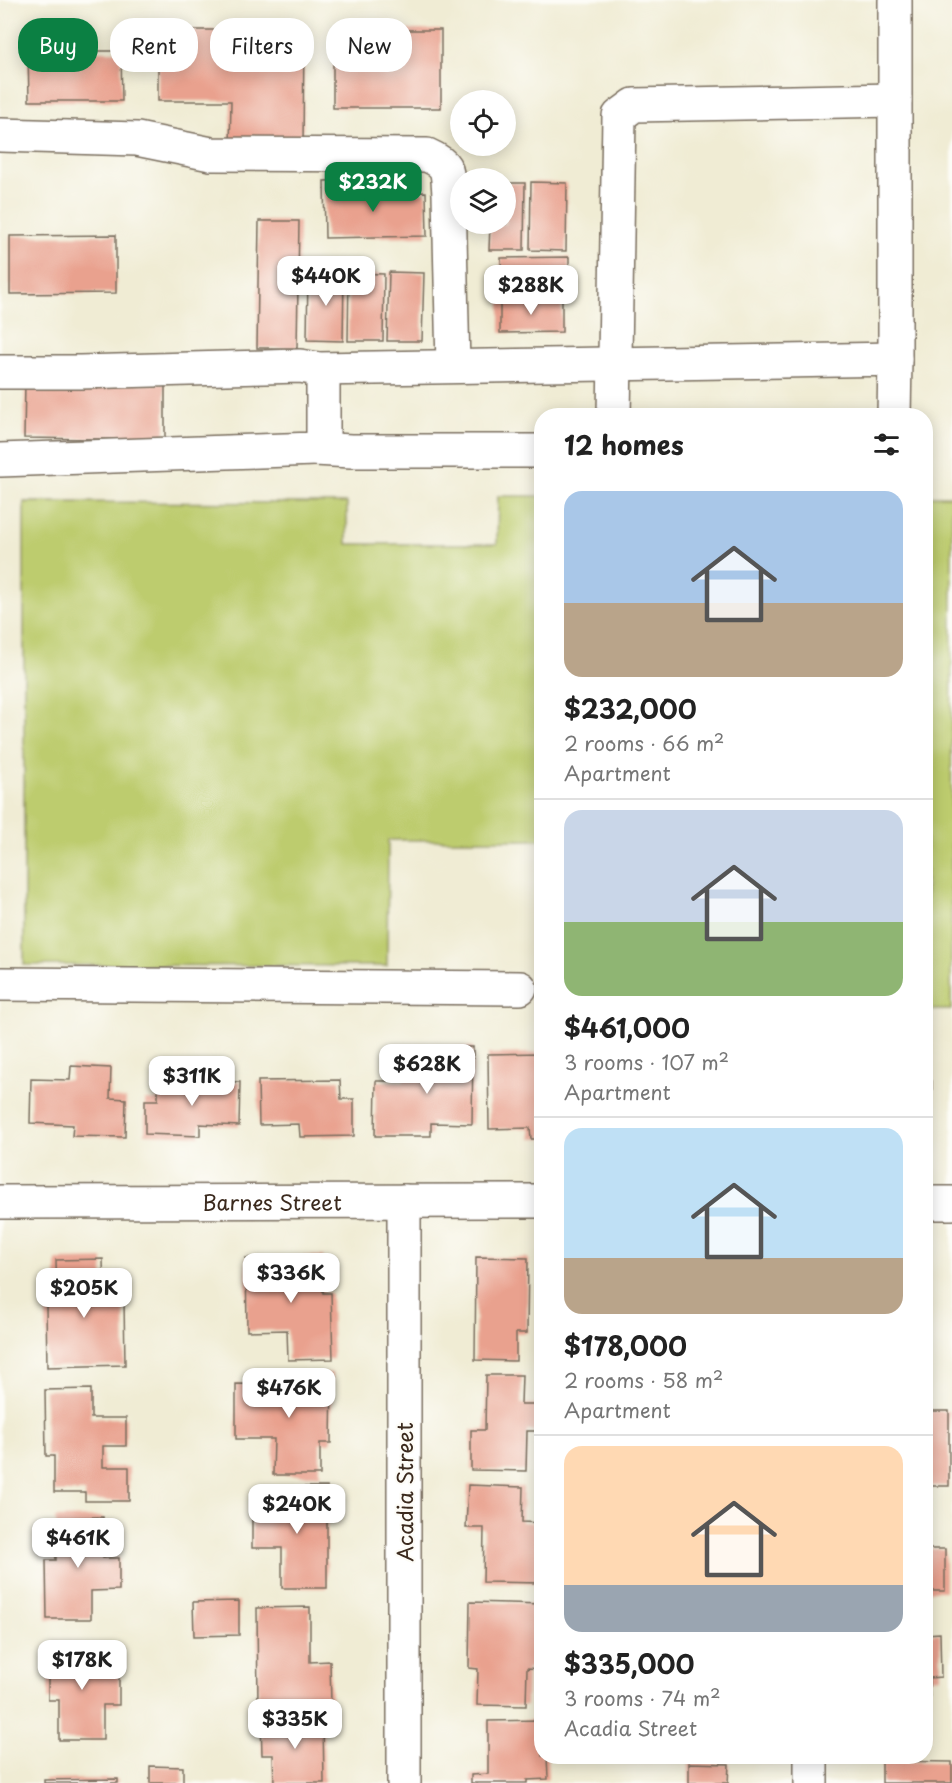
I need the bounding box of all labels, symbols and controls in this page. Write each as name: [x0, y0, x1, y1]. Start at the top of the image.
chip: Buy: [18, 18, 98, 72]
chip: Rent: [110, 18, 198, 72]
chip: Filters: [210, 18, 314, 72]
chip: New: [326, 18, 412, 72]
map controls: [450, 90, 516, 234]
button: locate: [450, 90, 516, 156]
pin: $232K: [331, 162, 415, 213]
text: $232K: [339, 166, 407, 196]
button: layers: [450, 168, 516, 234]
pin: $440K: [284, 256, 368, 307]
text: $440K: [291, 260, 361, 290]
pin: $288K: [489, 265, 573, 316]
text: $288K: [498, 269, 564, 299]
text: 12 homes: [564, 425, 684, 464]
icon: filters: [870, 428, 903, 461]
icon: home: [680, 530, 788, 638]
text: $232,000: [564, 689, 697, 728]
text: 2 rooms · 66 m²: [564, 728, 724, 758]
text: Apartment: [564, 758, 671, 788]
icon: home: [680, 849, 788, 957]
text: $461,000: [564, 1008, 690, 1047]
pin: $628K: [385, 1044, 469, 1095]
text: 3 rooms · 107 m²: [564, 1047, 729, 1077]
text: $628K: [393, 1048, 461, 1078]
pin: $311K: [150, 1056, 234, 1107]
text: $311K: [163, 1060, 221, 1090]
text: Apartment: [564, 1077, 671, 1107]
icon: home: [680, 1167, 788, 1275]
street label: Barnes Street: [202, 1185, 342, 1218]
pin: $336K: [249, 1253, 333, 1304]
text: $336K: [257, 1257, 325, 1287]
pin: $205K: [42, 1268, 126, 1319]
text: $205K: [50, 1272, 118, 1302]
text: $178,000: [564, 1326, 687, 1365]
text: 2 rooms · 58 m²: [564, 1365, 723, 1395]
pin: $476K: [247, 1368, 331, 1419]
text: $476K: [256, 1372, 322, 1402]
text: Apartment: [564, 1395, 671, 1425]
street label: Acadia Street: [388, 1422, 420, 1562]
pin: $240K: [255, 1484, 339, 1535]
icon: home: [680, 1485, 788, 1593]
text: $240K: [262, 1488, 332, 1518]
pin: $461K: [36, 1518, 120, 1569]
text: $461K: [46, 1522, 110, 1552]
pin: $178K: [40, 1640, 124, 1691]
text: $178K: [52, 1644, 112, 1674]
text: $335,000: [564, 1644, 694, 1683]
text: 3 rooms · 74 m²: [564, 1683, 721, 1713]
pin: $335K: [253, 1699, 337, 1750]
text: $335K: [262, 1703, 328, 1733]
text: Acadia Street: [564, 1713, 697, 1743]

